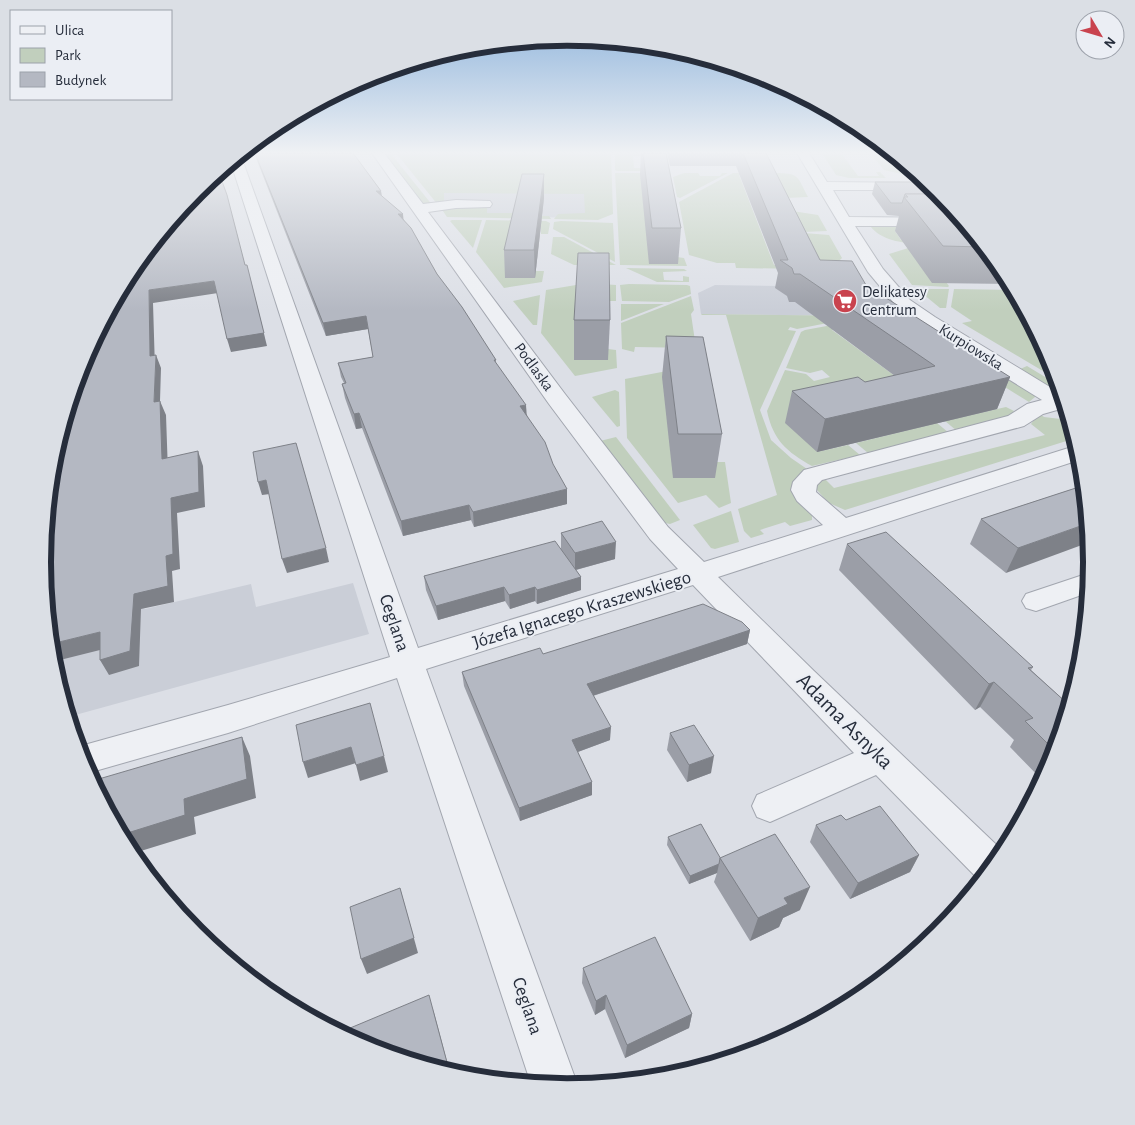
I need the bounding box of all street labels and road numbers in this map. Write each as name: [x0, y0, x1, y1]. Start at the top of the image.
street label: Kurpiowska: [936, 321, 1006, 373]
street label: Podlaska: [511, 340, 557, 394]
street label: Józefa Ignacego Kraszewskiego: [471, 568, 693, 652]
street label: Ceglana: [375, 592, 413, 654]
street label: Adama Asnyka: [793, 669, 897, 773]
street label: Ceglana: [508, 975, 546, 1037]

